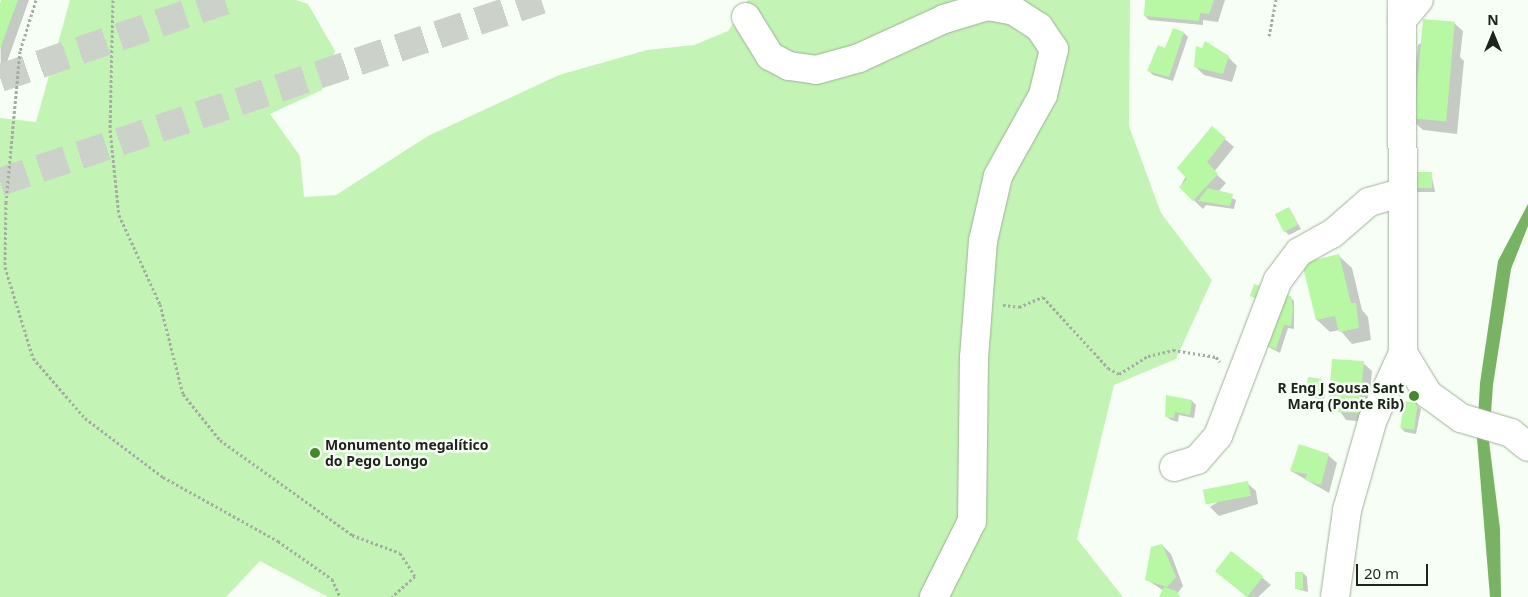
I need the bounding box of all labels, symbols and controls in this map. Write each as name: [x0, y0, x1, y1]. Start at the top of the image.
north arrow: [1468, 10, 1518, 60]
text: N: [1487, 10, 1499, 29]
place label: R Eng J Sousa Sant Marq (Ponte Rib): [1278, 380, 1404, 412]
marker: R Eng J Sousa Sant Marq (Ponte Rib): [1408, 390, 1420, 402]
place label: Monumento megalítico do Pego Longo: [325, 437, 489, 470]
marker: Monumento megalítico do Pego Longo: [309, 447, 321, 459]
scale bar: [1358, 554, 1430, 586]
text: 20 m: [1364, 563, 1399, 583]

